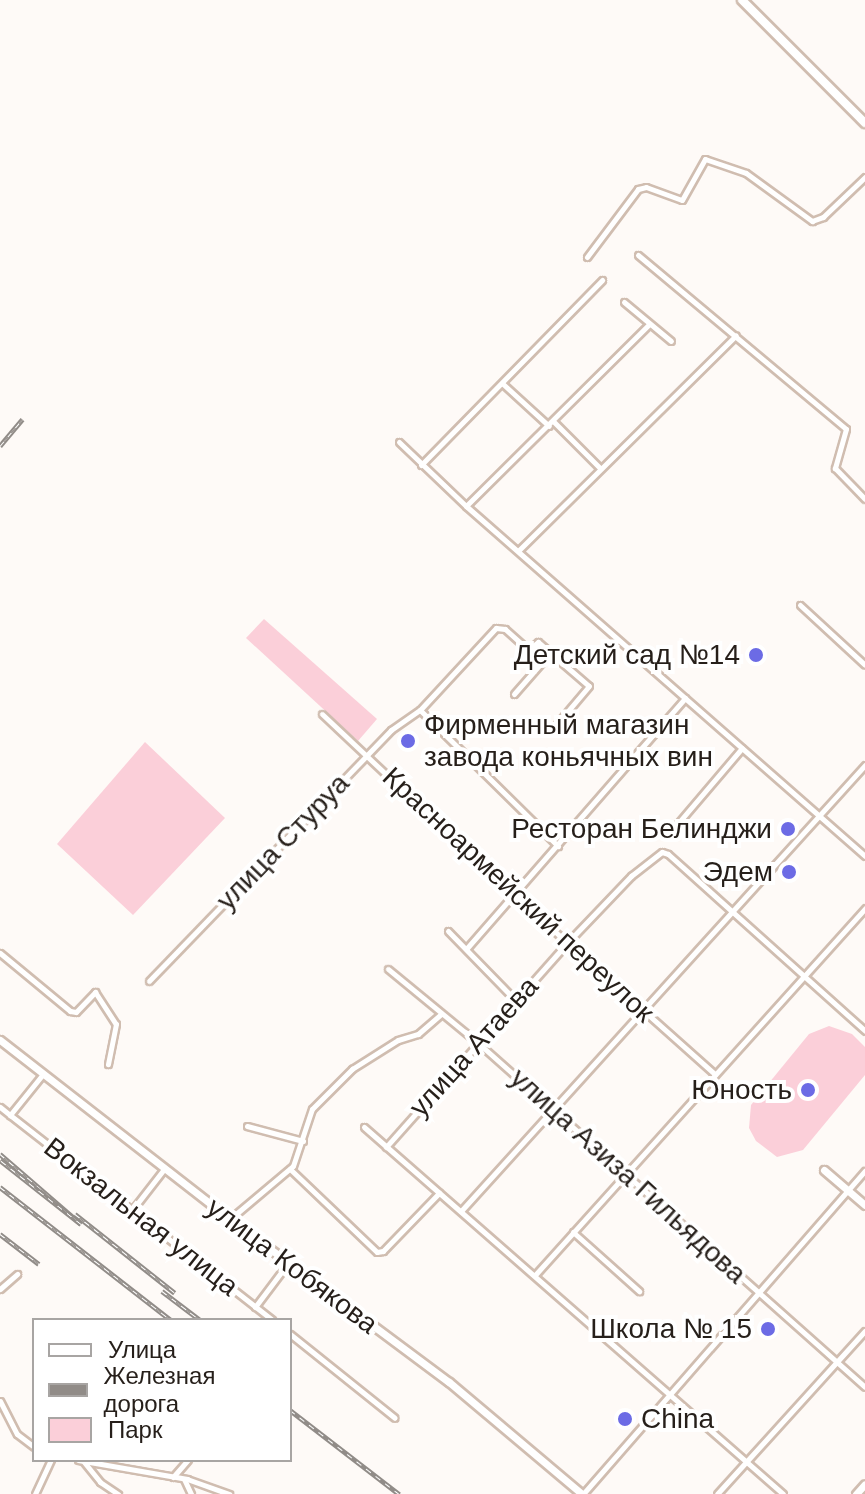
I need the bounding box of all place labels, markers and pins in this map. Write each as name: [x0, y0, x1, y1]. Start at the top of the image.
place label: Детский сад №14: [514, 638, 740, 672]
marker: Детский сад №14: [747, 646, 765, 664]
place label: Фирменный магазин завода коньячных вин: [424, 708, 713, 774]
marker: Фирменный магазин завода коньячных вин: [399, 732, 417, 750]
place label: Ресторан Белинджи: [511, 812, 772, 846]
marker: Ресторан Белинджи: [779, 820, 797, 838]
place label: Эдем: [703, 855, 773, 889]
marker: Эдем: [780, 863, 798, 881]
place label: Юность: [691, 1073, 792, 1107]
marker: Юность: [799, 1081, 817, 1099]
place label: Школа № 15: [590, 1312, 752, 1346]
marker: Школа № 15: [759, 1320, 777, 1338]
place label: China: [641, 1402, 714, 1436]
marker: China: [616, 1410, 634, 1428]

